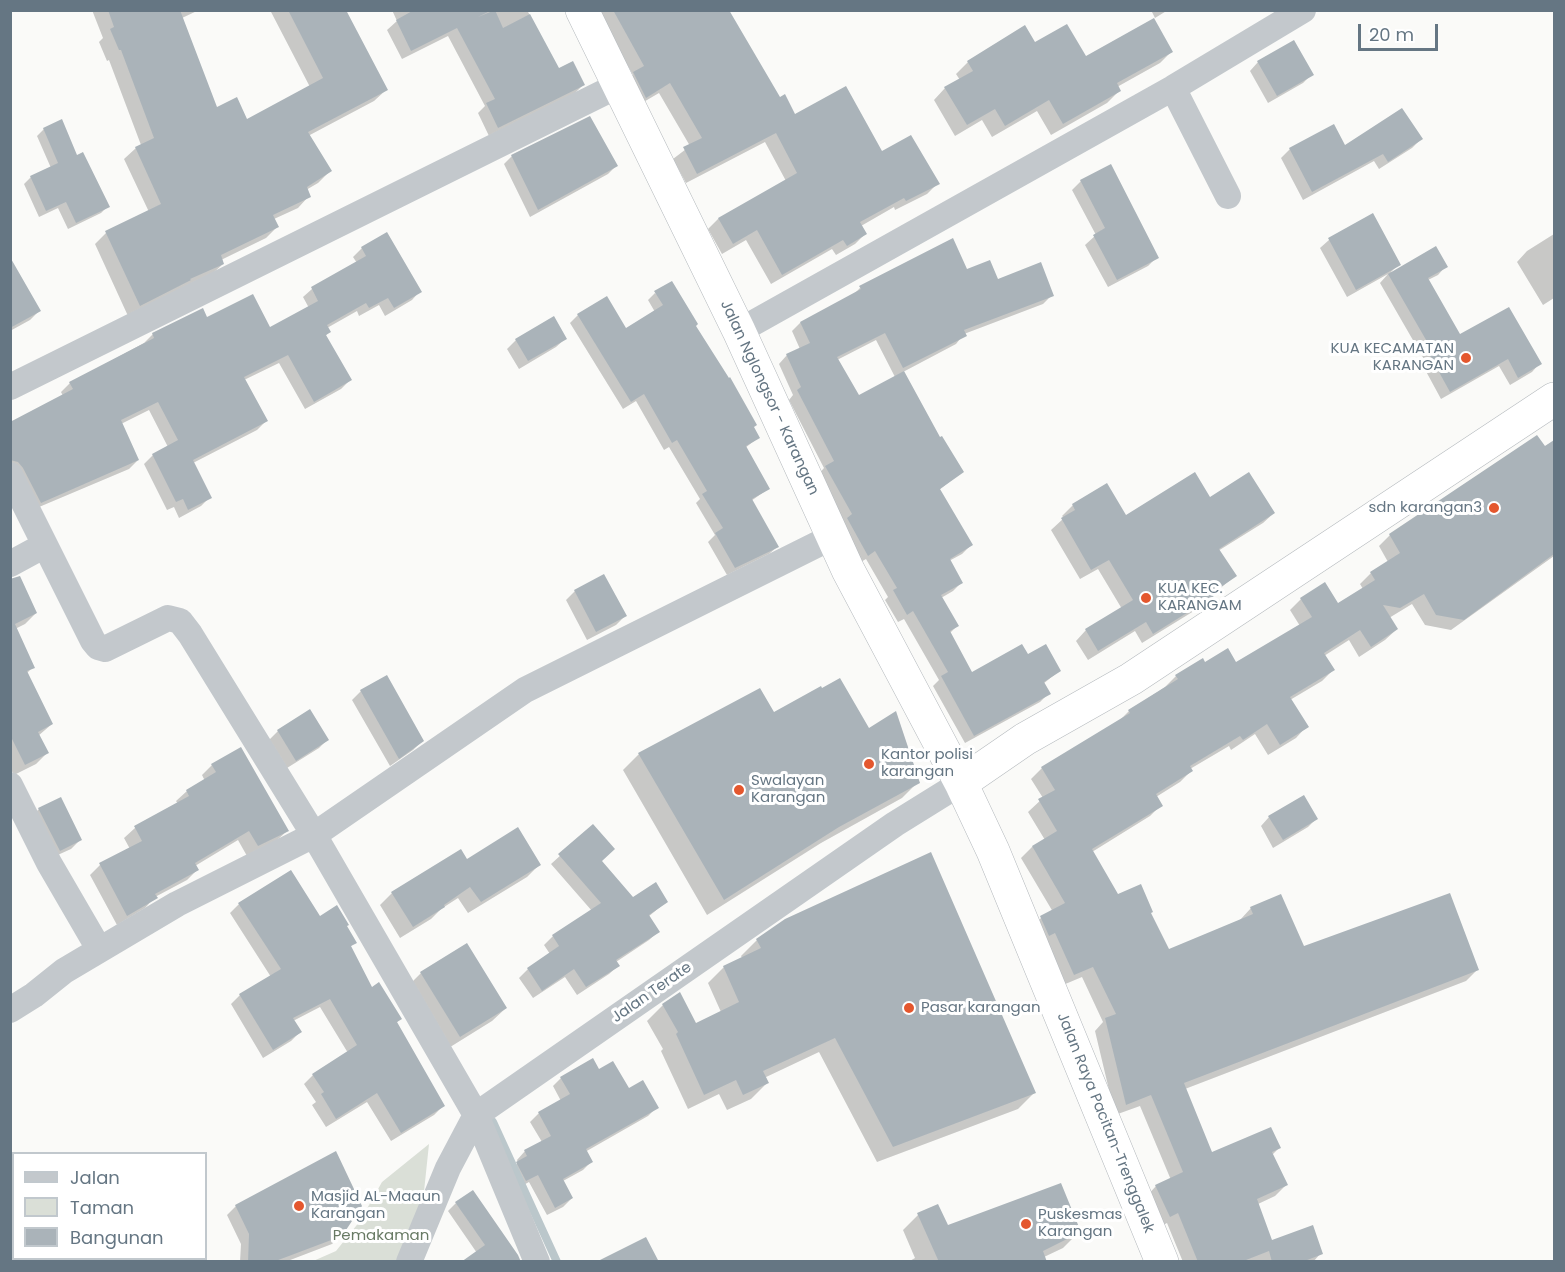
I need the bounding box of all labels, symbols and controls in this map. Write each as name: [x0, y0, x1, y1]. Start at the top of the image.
scale bar: [1361, 12, 1440, 50]
text: 20 m: [1369, 22, 1414, 47]
street label: Jalan Nglongsor - Karangan: [716, 298, 822, 498]
place label: KUA KECAMATAN KARANGAN: [1331, 340, 1454, 375]
marker: KUA KECAMATAN KARANGAN: [1459, 351, 1473, 365]
place label: sdn karangan3: [1369, 499, 1482, 517]
marker: sdn karangan3: [1487, 501, 1501, 515]
place label: KUA KEC. KARANGAM: [1158, 580, 1242, 615]
marker: KUA KEC. KARANGAM: [1139, 591, 1153, 605]
place label: Kantor polisi karangan: [881, 746, 973, 781]
marker: Kantor polisi karangan: [862, 757, 876, 771]
place label: Swalayan Karangan: [751, 772, 825, 807]
marker: Swalayan Karangan: [732, 783, 746, 797]
street label: Jalan Terate: [609, 959, 695, 1027]
place label: Pasar karangan: [921, 999, 1040, 1017]
marker: Pasar karangan: [902, 1001, 916, 1015]
street label: Jalan Raya Pacitan-Trenggalek: [1052, 1010, 1158, 1236]
legend: [12, 1152, 207, 1260]
text: Jalan: [70, 1165, 120, 1190]
place label: Masjid AL-Maaun Karangan: [311, 1188, 441, 1223]
text: Taman: [70, 1195, 134, 1220]
marker: Masjid AL-Maaun Karangan: [292, 1199, 306, 1213]
place label: Puskesmas Karangan: [1038, 1206, 1122, 1241]
marker: Puskesmas Karangan: [1019, 1217, 1033, 1231]
text: Bangunan: [70, 1225, 164, 1250]
park label: Pemakaman: [333, 1227, 429, 1245]

